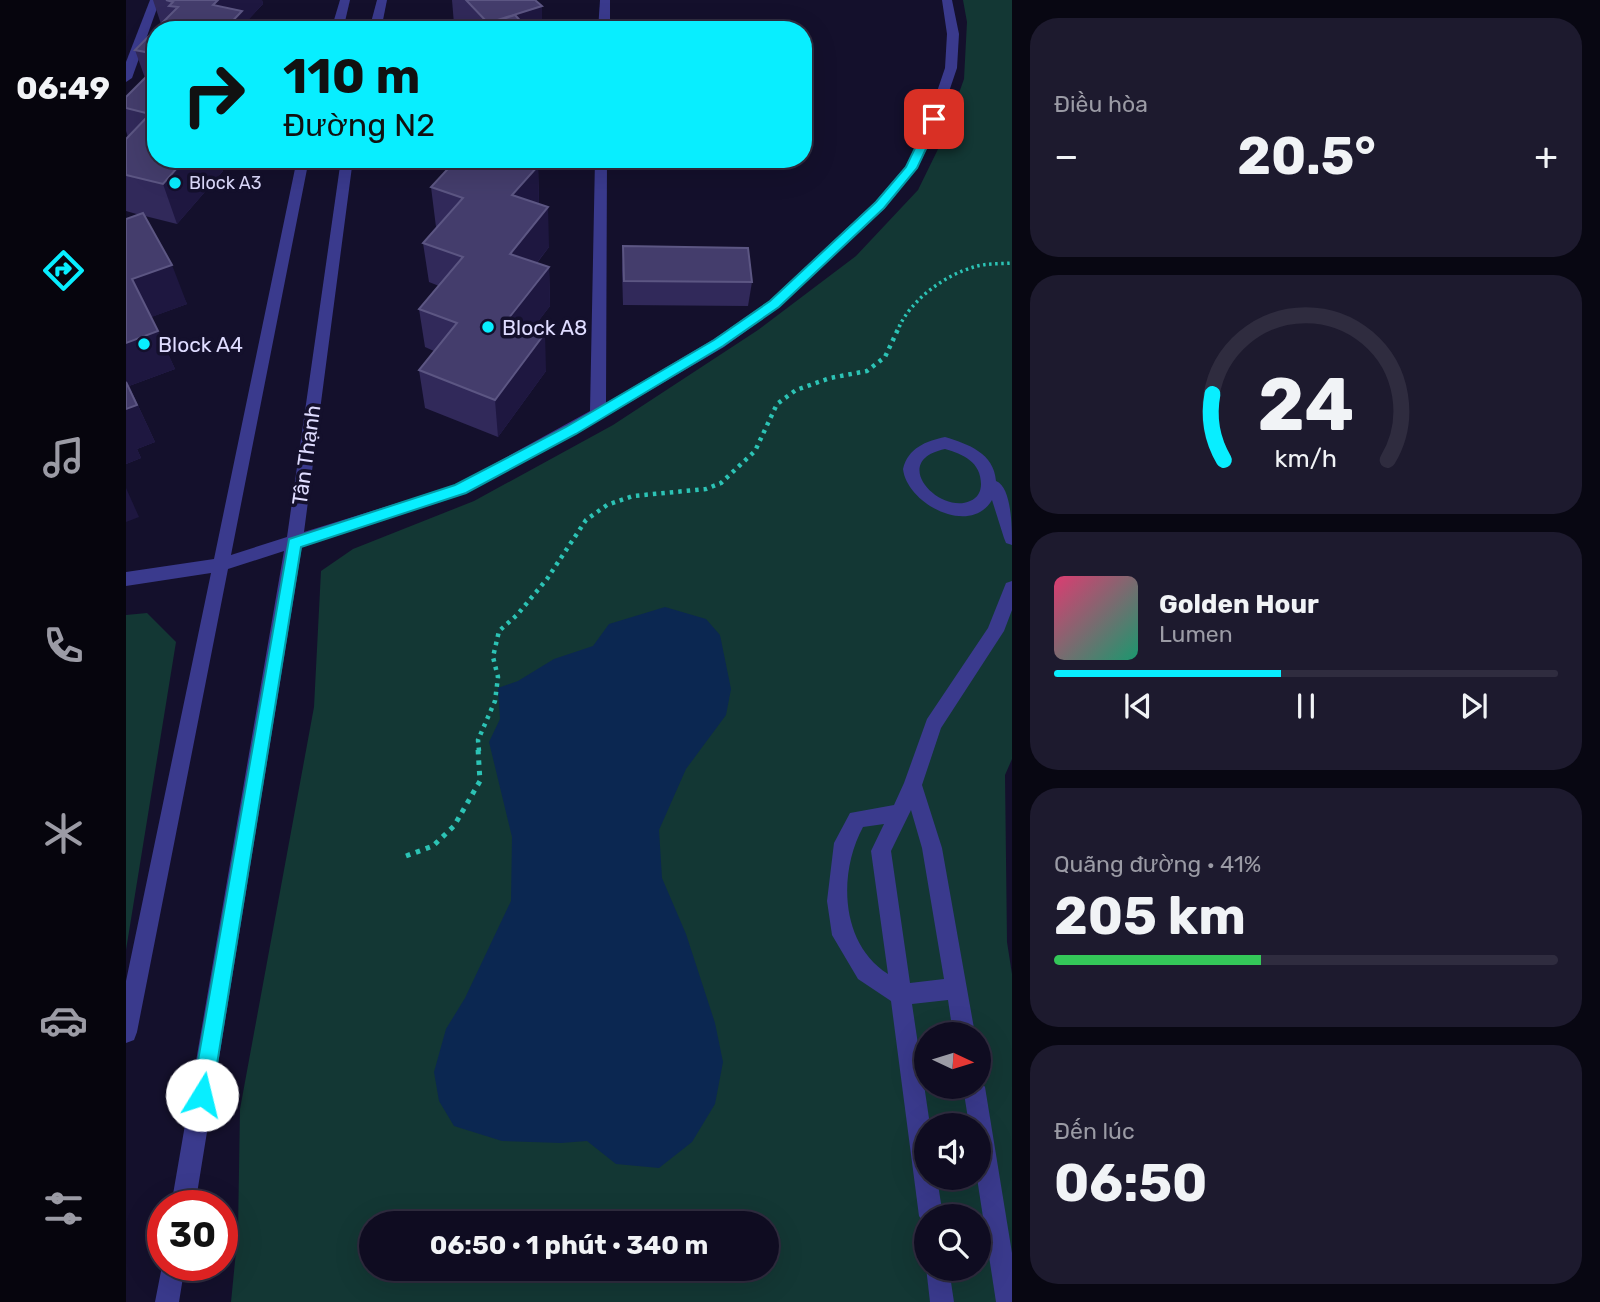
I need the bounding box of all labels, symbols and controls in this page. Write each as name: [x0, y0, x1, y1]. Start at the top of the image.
text: 110 m: [283, 47, 420, 105]
icon: right: [168, 49, 259, 140]
text: 06:49: [16, 69, 110, 107]
pin: [904, 89, 964, 149]
text: Điều hòa: [1054, 90, 1148, 118]
icon: arrive: [915, 100, 953, 138]
text: Đường N2: [283, 106, 435, 144]
text: 20.5°: [1237, 125, 1376, 187]
text: −: [1054, 133, 1079, 179]
text: +: [1534, 133, 1558, 179]
place label: Block A3: [189, 172, 262, 194]
marker: Block A3: [167, 175, 183, 191]
icon: directions: [39, 246, 88, 295]
place label: Block A8: [502, 315, 587, 340]
marker: Block A8: [480, 319, 496, 335]
place label: Block A4: [158, 332, 243, 357]
marker: Block A4: [136, 336, 152, 352]
text: 24: [1258, 363, 1354, 449]
street label: Tân Thạnh: [287, 403, 325, 507]
icon: music: [39, 433, 88, 482]
text: km/h: [1275, 444, 1337, 473]
text: Golden Hour: [1159, 589, 1319, 620]
text: Lumen: [1159, 620, 1233, 648]
icon: phone: [39, 621, 88, 670]
icon: previous: [1119, 687, 1157, 725]
icon: pause: [1287, 687, 1325, 725]
icon: next: [1455, 687, 1493, 725]
icon: climate: [39, 809, 88, 858]
text: Quãng đường · 41%: [1054, 850, 1261, 878]
text: 205 km: [1054, 885, 1246, 947]
icon: car: [39, 996, 88, 1045]
north arrow: [914, 1022, 990, 1099]
map controls: [914, 1022, 991, 1281]
position arrow: [165, 1058, 239, 1132]
button: sound: [914, 1113, 991, 1190]
text: Đến lúc: [1054, 1117, 1135, 1145]
text: 06:50: [1054, 1152, 1207, 1214]
icon: filters: [39, 1184, 88, 1233]
speed limit sign: 30: [147, 1190, 238, 1281]
button: search: [914, 1204, 991, 1281]
text: 06:50 · 1 phút · 340 m: [430, 1230, 708, 1261]

